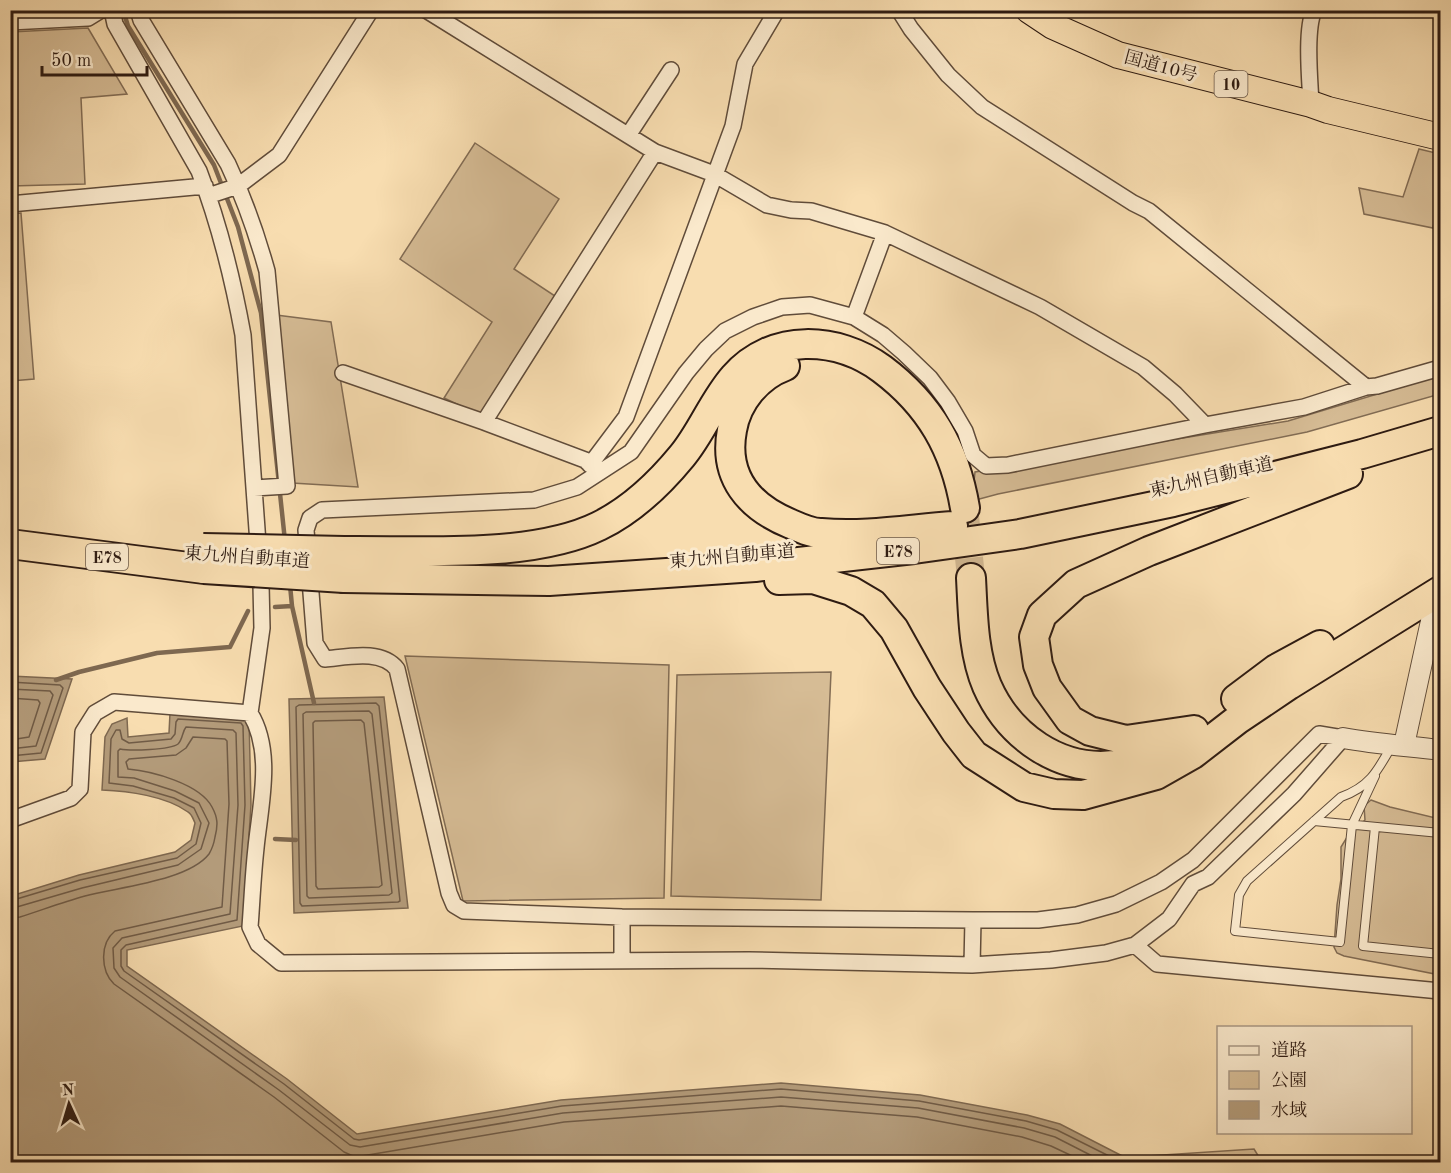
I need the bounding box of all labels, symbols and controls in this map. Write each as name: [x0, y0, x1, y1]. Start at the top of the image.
scale bar: [42, 39, 147, 77]
street label: 国道10号: [1122, 47, 1200, 85]
text: 50 m: [51, 52, 91, 70]
road number: 10: [1214, 71, 1248, 97]
street label: 東九州自動車道: [1147, 453, 1275, 501]
road number: E78: [877, 538, 919, 564]
street label: 東九州自動車道: [668, 541, 796, 571]
street label: 東九州自動車道: [183, 543, 311, 571]
road number: E78: [86, 544, 128, 570]
legend: [1217, 1026, 1412, 1134]
text: 道路: [1271, 1040, 1307, 1060]
text: 公園: [1271, 1071, 1307, 1090]
north arrow: [39, 1074, 99, 1134]
text: N: [61, 1083, 76, 1099]
text: 水域: [1271, 1100, 1307, 1120]

